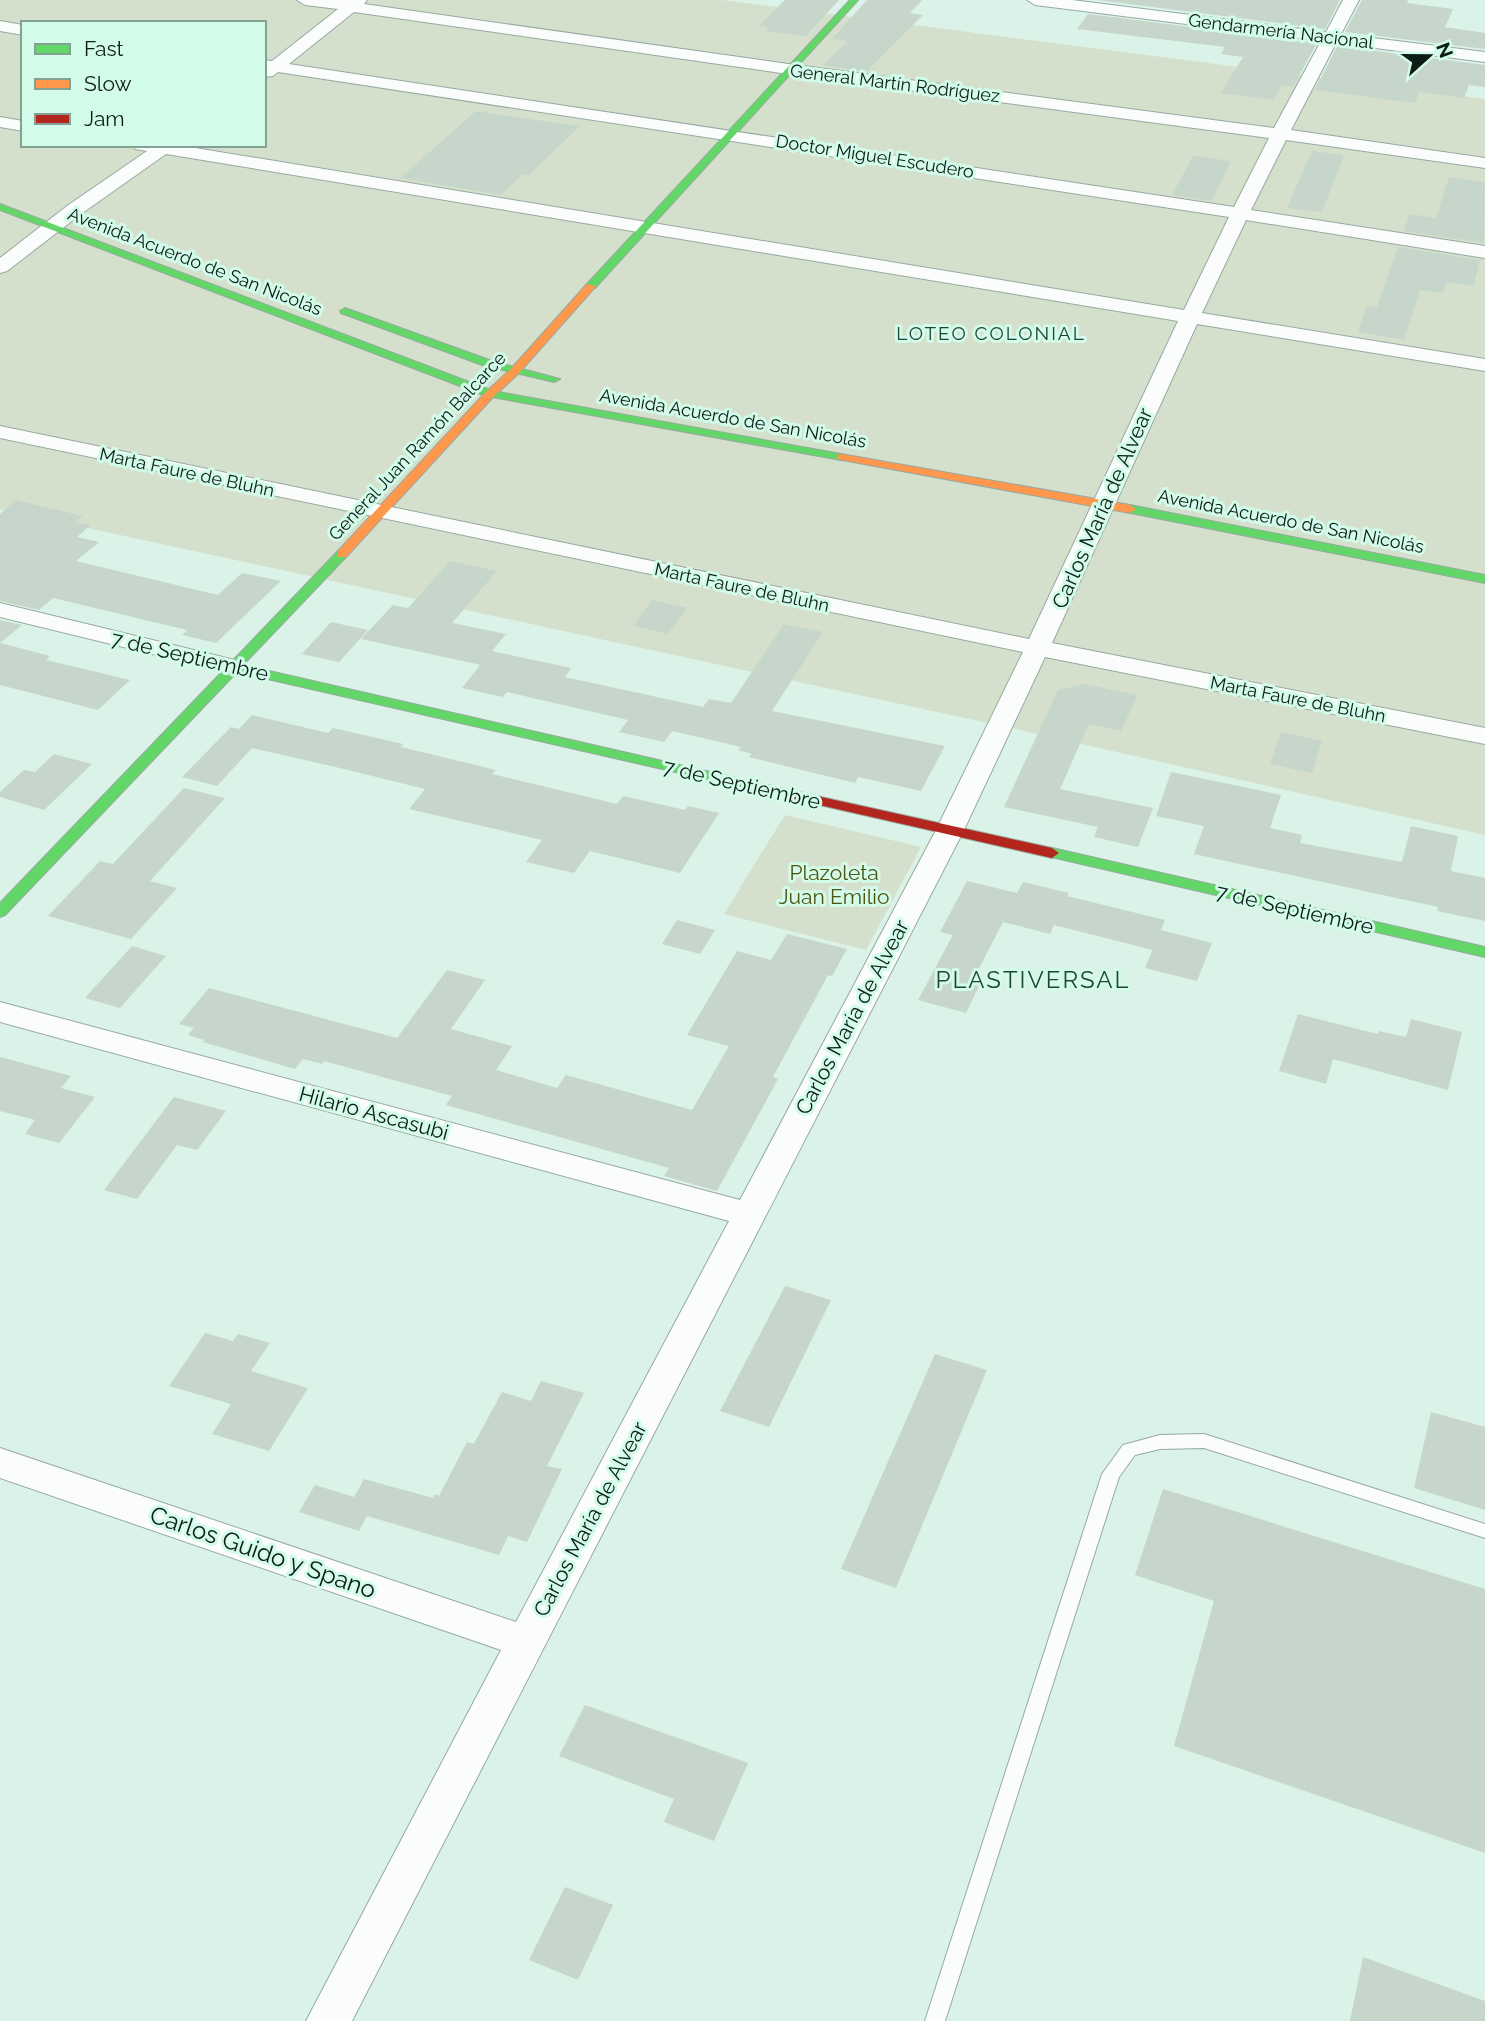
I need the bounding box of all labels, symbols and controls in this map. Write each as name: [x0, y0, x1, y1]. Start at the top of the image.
street label: Gendarmería Nacional: [1187, 9, 1375, 53]
legend: [21, 21, 266, 147]
north arrow: [1394, 21, 1464, 91]
text: Fast: [84, 36, 124, 61]
text: N: [1432, 39, 1458, 61]
street label: General Martín Rodríguez: [789, 60, 1001, 106]
text: Slow: [84, 71, 132, 96]
text: Jam: [84, 106, 125, 131]
street label: Doctor Miguel Escudero: [774, 130, 976, 182]
street label: Avenida Acuerdo de San Nicolás: [65, 203, 325, 319]
district label: LOTEO COLONIAL: [896, 322, 1086, 344]
street label: General Juan Ramón Balcarce: [324, 347, 510, 544]
street label: Avenida Acuerdo de San Nicolás: [598, 384, 868, 452]
street label: Carlos María de Alvear: [1046, 403, 1158, 612]
street label: Marta Faure de Bluhn: [98, 443, 276, 501]
street label: Avenida Acuerdo de San Nicolás: [1156, 485, 1426, 557]
street label: Marta Faure de Bluhn: [653, 558, 831, 616]
street label: 7 de Septiembre: [109, 626, 271, 686]
street label: Marta Faure de Bluhn: [1208, 672, 1388, 726]
street label: 7 de Septiembre: [661, 754, 823, 814]
park label: Plazoleta Juan Emilio: [779, 860, 889, 909]
street label: 7 de Septiembre: [1214, 879, 1376, 939]
street label: Carlos María de Alvear: [790, 915, 914, 1119]
district label: PLASTIVERSAL: [935, 965, 1131, 994]
street label: Hilario Ascasubi: [297, 1081, 451, 1145]
street label: Carlos María de Alvear: [528, 1417, 652, 1621]
street label: Carlos Guido y Spano: [146, 1500, 380, 1604]

